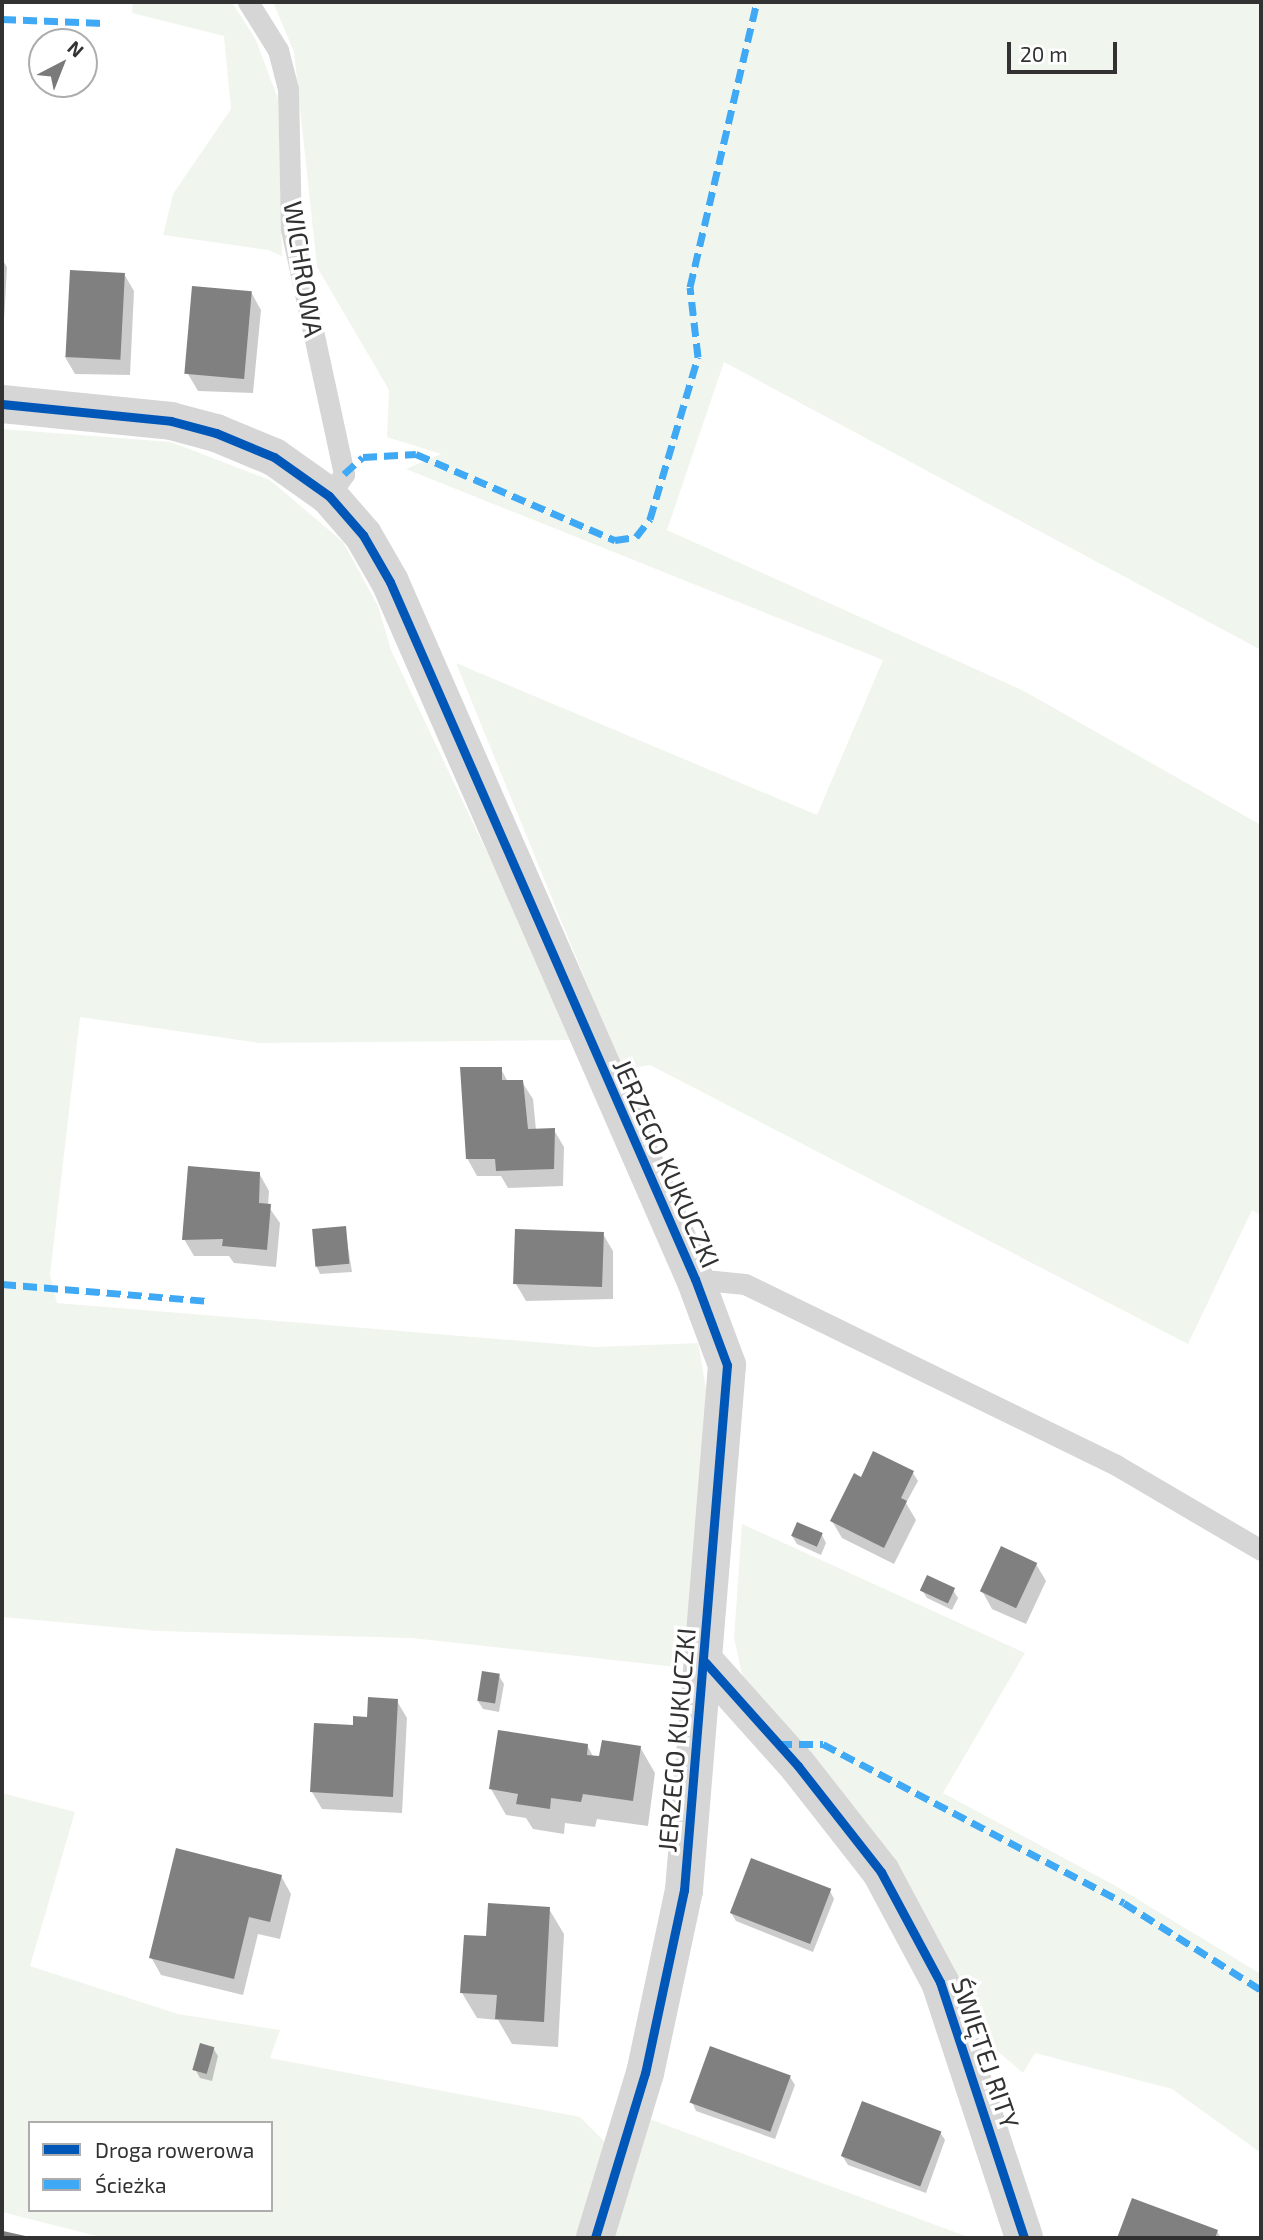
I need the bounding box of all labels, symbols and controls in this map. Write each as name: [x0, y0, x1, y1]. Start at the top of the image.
north arrow: [28, 28, 98, 98]
scale bar: [1011, 28, 1121, 72]
text: N: [63, 35, 89, 62]
text: 20 m: [1020, 41, 1068, 66]
street label: WICHROWA: [278, 199, 330, 339]
street label: JERZEGO KUKUCZKI: [607, 1054, 727, 1272]
street label: JERZEGO KUKUCZKI: [651, 1626, 701, 1854]
street label: ŚWIĘTEJ RITY: [946, 1973, 1026, 2133]
legend: [28, 2121, 273, 2212]
text: Droga rowerowa: [95, 2137, 254, 2162]
text: Ścieżka: [95, 2172, 166, 2197]

